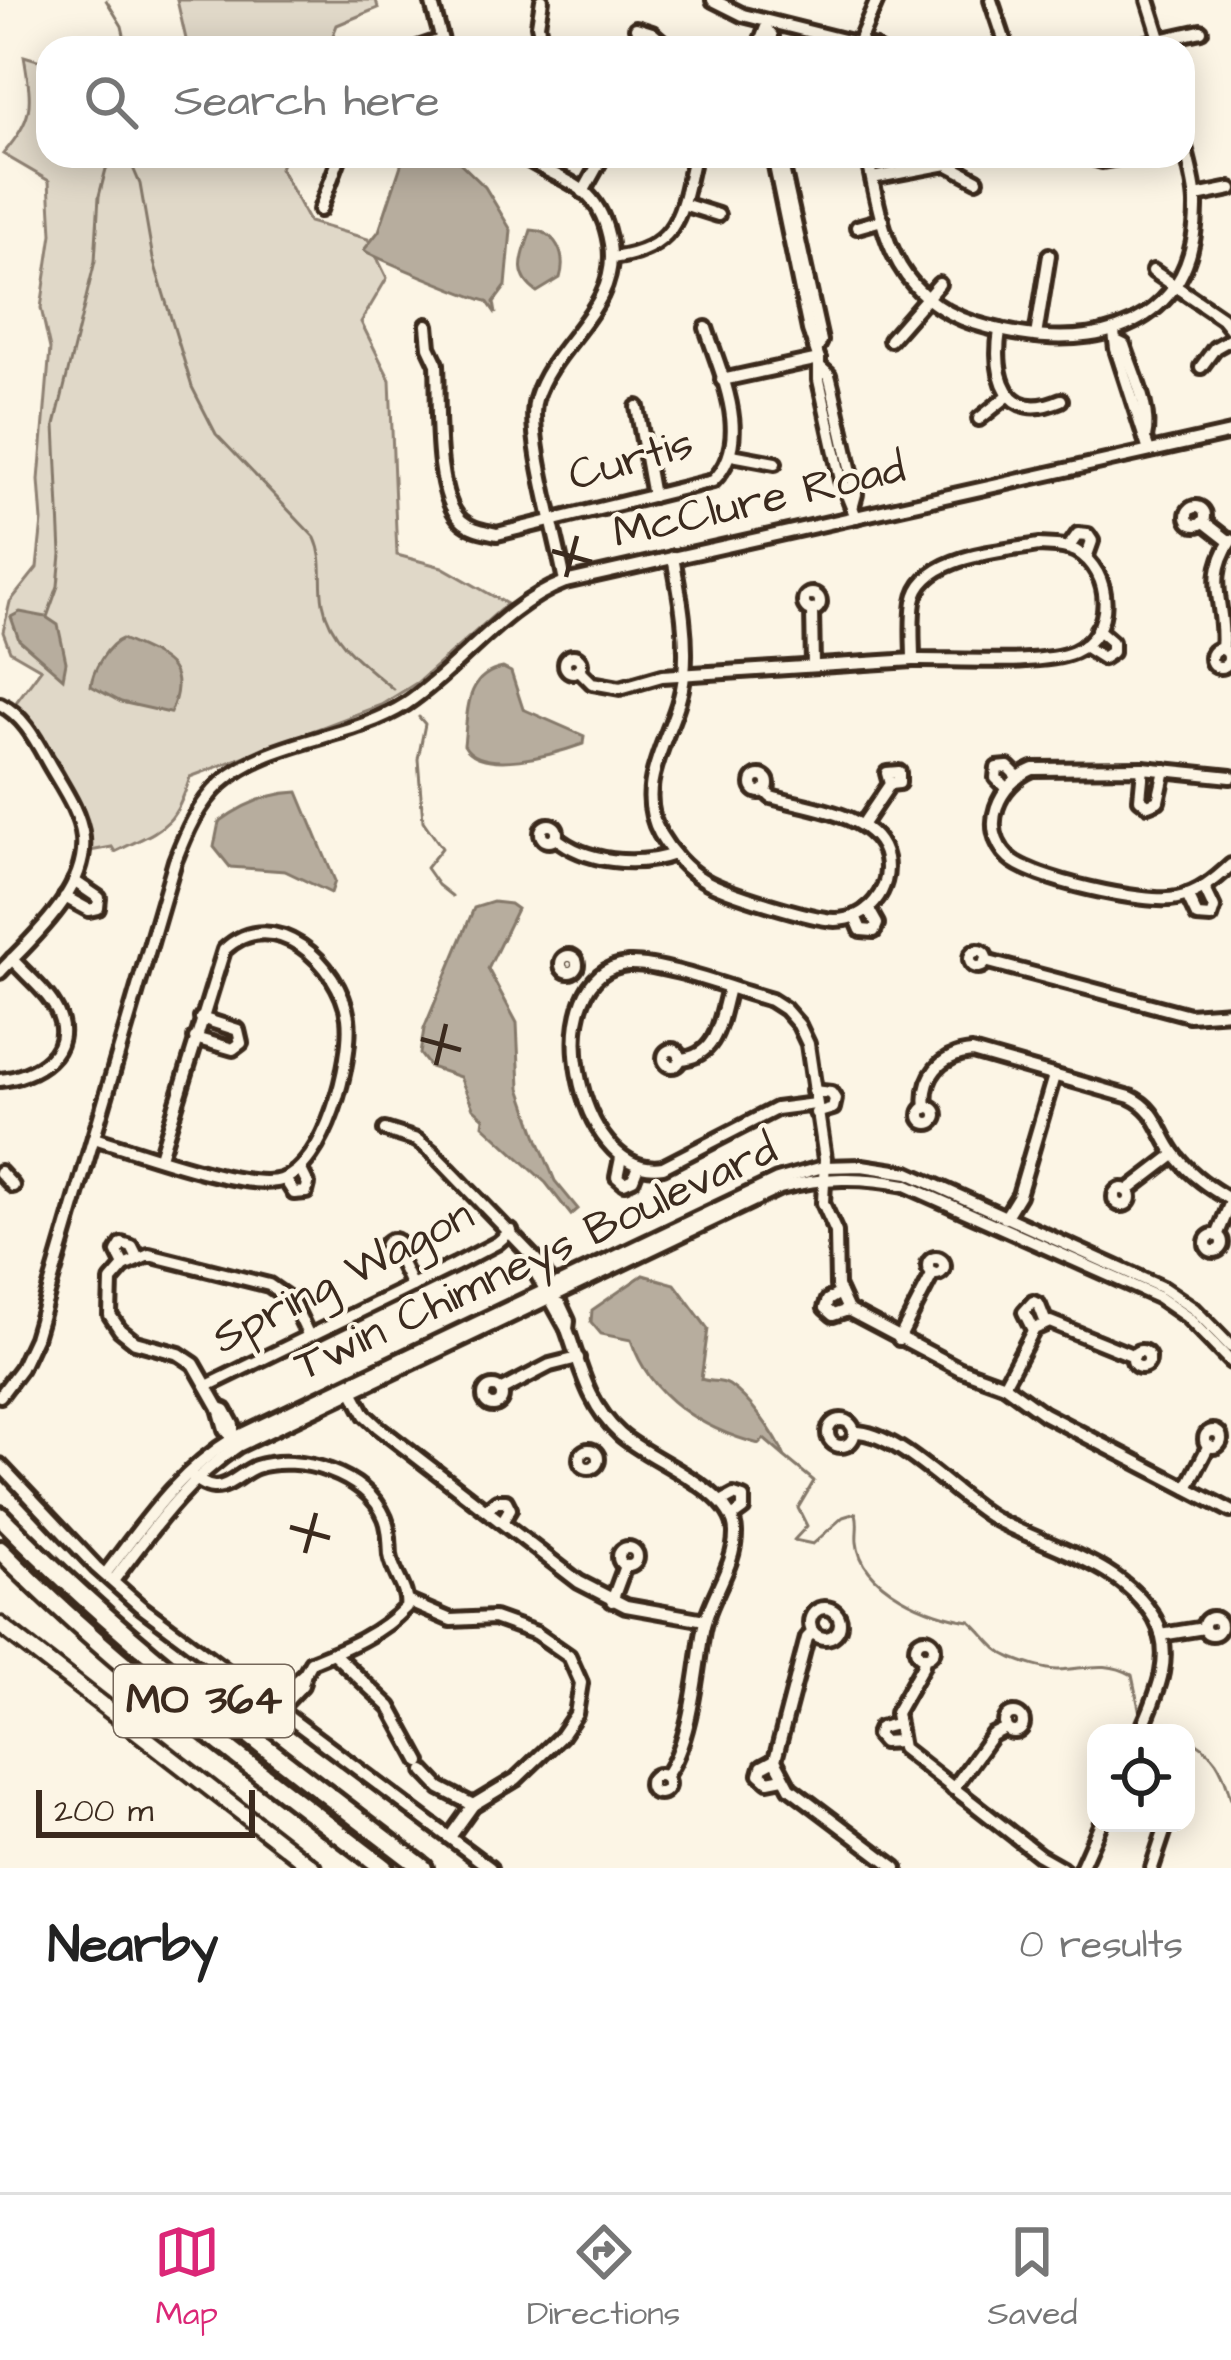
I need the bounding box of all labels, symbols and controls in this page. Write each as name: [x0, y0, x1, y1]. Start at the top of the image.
search box: [36, 36, 1195, 168]
icon: search: [78, 69, 144, 135]
text: Search here: [174, 71, 440, 133]
street label: Curtis: [561, 413, 701, 507]
street label: McClure Road: [607, 437, 911, 565]
street label: Twin Chimneys Boulevard: [285, 1119, 788, 1398]
street label: Spring Wagon: [202, 1185, 484, 1369]
road number: MO 364: [114, 1665, 294, 1737]
map controls: [1087, 1724, 1195, 1832]
button: locate: [1087, 1724, 1195, 1832]
scale bar: [36, 1784, 255, 1837]
text: 200 m: [54, 1788, 153, 1834]
text: Nearby: [48, 1911, 218, 1982]
text: 0 results: [1019, 1919, 1183, 1973]
tab: Map: [154, 2219, 220, 2337]
tab: Directions: [527, 2219, 680, 2337]
tab: Saved: [987, 2219, 1077, 2337]

